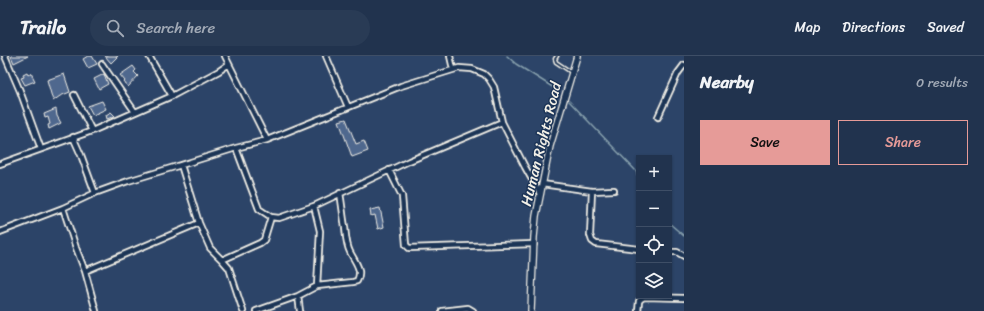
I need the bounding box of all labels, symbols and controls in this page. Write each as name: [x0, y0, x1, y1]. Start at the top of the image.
search box: [90, 10, 370, 46]
text: Trailo: [20, 11, 66, 44]
text: Search here: [136, 15, 215, 41]
text: Map: [794, 15, 820, 40]
text: Directions: [842, 15, 905, 40]
text: Saved: [927, 15, 964, 40]
icon: search: [104, 17, 126, 39]
text: Nearby: [700, 67, 754, 97]
text: 0 results: [916, 71, 968, 94]
street label: Human Rights Road: [513, 78, 569, 209]
button: Save: [700, 120, 830, 165]
button: Share: [838, 120, 968, 165]
map controls: [636, 155, 672, 299]
button: +: [636, 155, 672, 191]
button: −: [636, 191, 672, 227]
button: locate: [636, 227, 672, 263]
button: layers: [636, 263, 672, 299]

